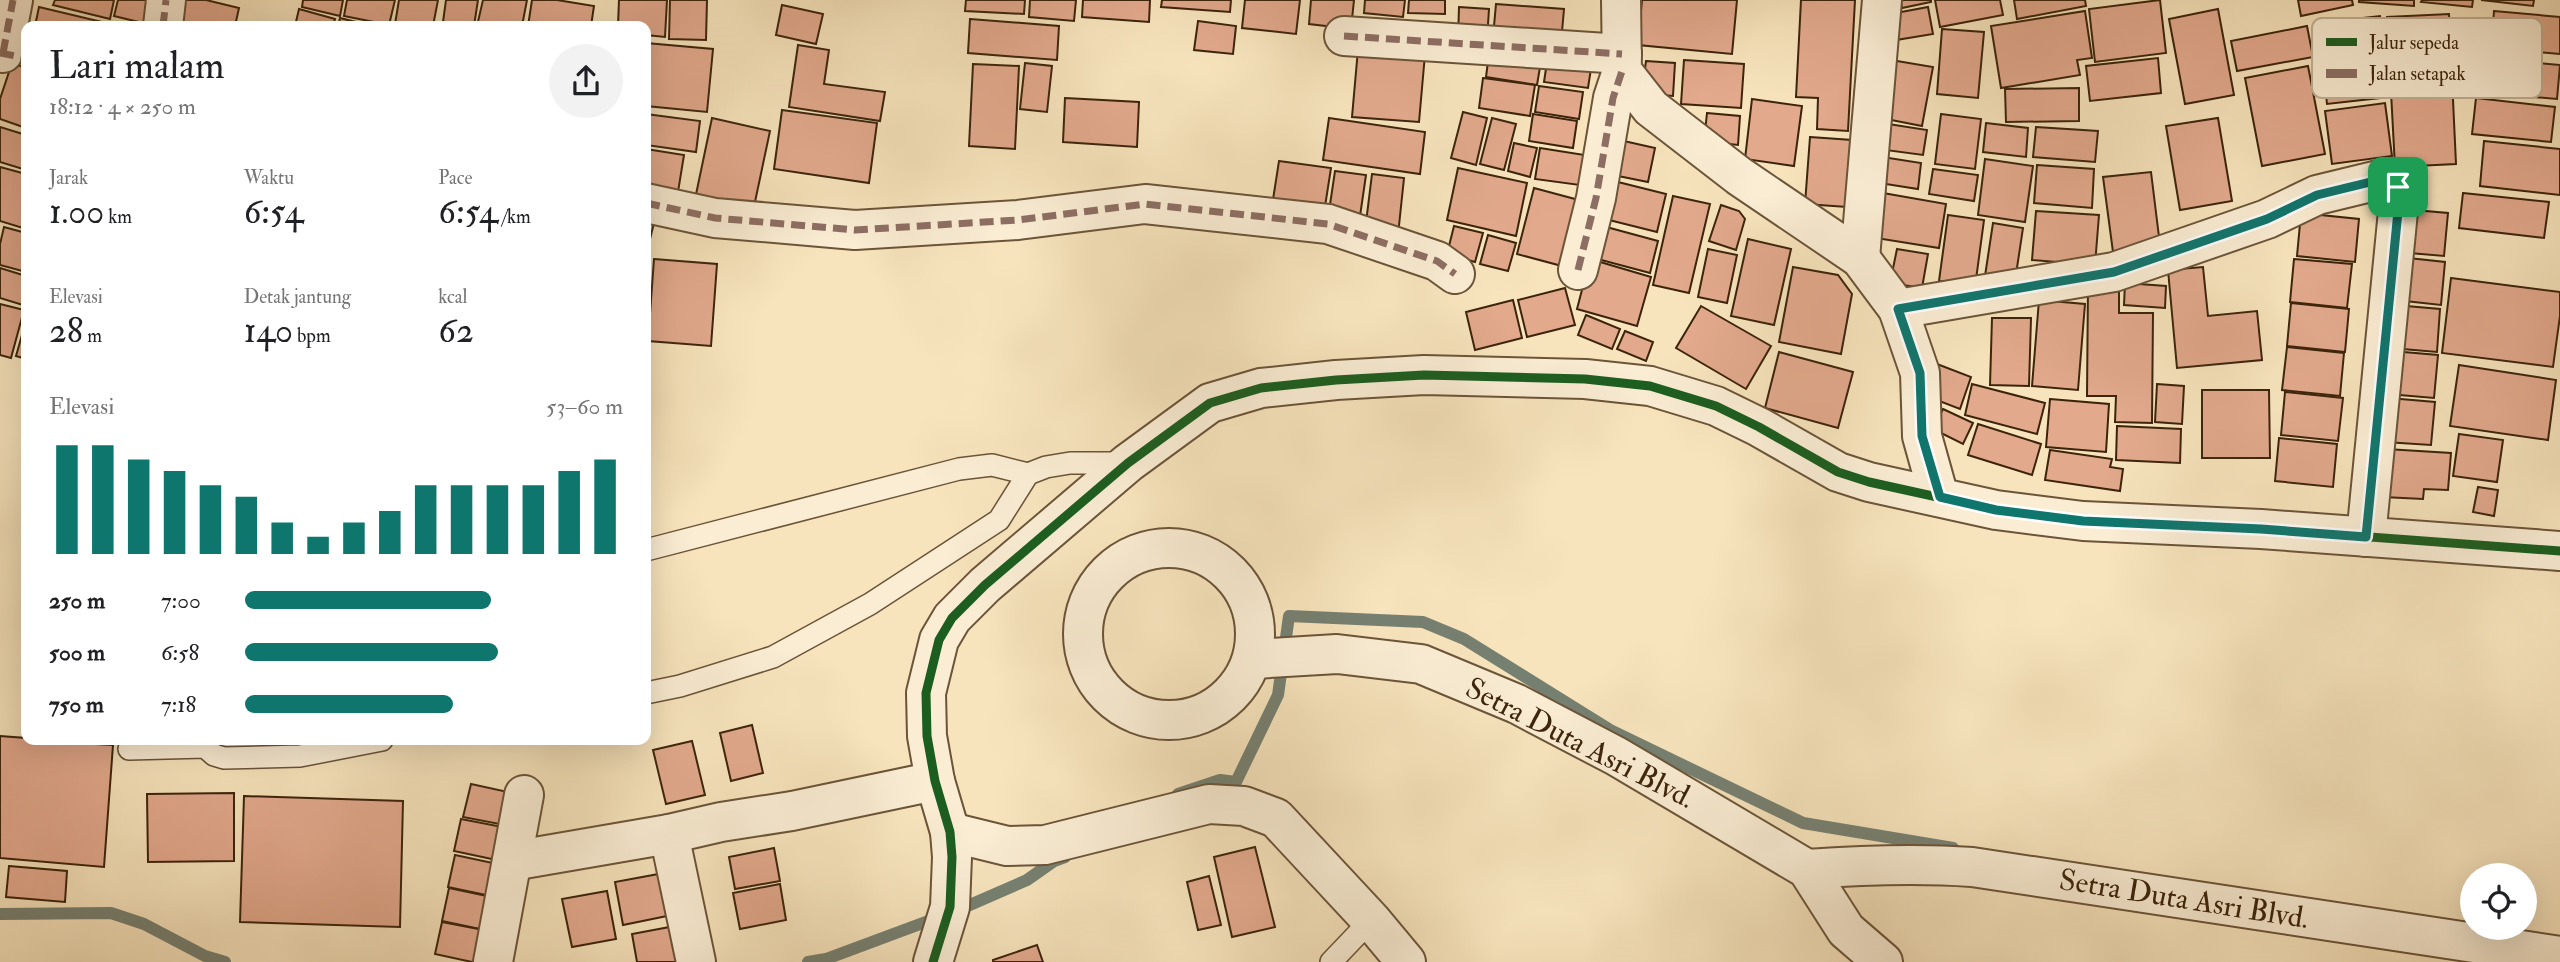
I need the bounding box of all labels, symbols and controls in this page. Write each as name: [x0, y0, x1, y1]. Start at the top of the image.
legend: [2312, 18, 2542, 98]
text: Jalur sepeda: [2368, 31, 2459, 56]
text: Lari malam: [49, 42, 224, 90]
button: share: [549, 44, 623, 118]
text: Jalan setapak: [2368, 62, 2466, 87]
text: 18:12 · 4 × 250 m: [49, 92, 196, 121]
pin: [2368, 157, 2428, 217]
text: Jarak: [49, 166, 88, 190]
text: Waktu: [244, 166, 294, 190]
text: Pace: [438, 166, 472, 190]
icon: arrive: [2379, 168, 2417, 206]
text: 1.00: [49, 190, 104, 234]
text: 6:54: [244, 190, 303, 234]
text: 6:54: [438, 190, 498, 234]
text: km: [104, 205, 132, 229]
text: /km: [498, 205, 531, 229]
text: Elevasi: [49, 285, 103, 309]
text: Detak jantung: [244, 285, 351, 309]
text: kcal: [438, 285, 467, 309]
text: 28: [49, 309, 83, 353]
text: 140: [244, 309, 293, 353]
text: 62: [438, 309, 474, 353]
text: m: [83, 324, 102, 348]
text: bpm: [293, 324, 331, 348]
text: Elevasi: [49, 392, 114, 421]
text: 53–60 m: [546, 392, 623, 421]
text: 250 m: [49, 586, 105, 615]
text: 7:00: [161, 586, 201, 615]
text: 500 m: [49, 638, 105, 667]
text: 6:58: [161, 638, 199, 667]
street label: Setra Duta Asri Blvd.: [1459, 669, 1701, 817]
text: 750 m: [49, 690, 104, 719]
text: 7:18: [161, 690, 196, 719]
street label: Setra Duta Asri Blvd.: [2057, 861, 2311, 937]
map controls: [2460, 863, 2537, 940]
button: locate: [2460, 863, 2537, 940]

